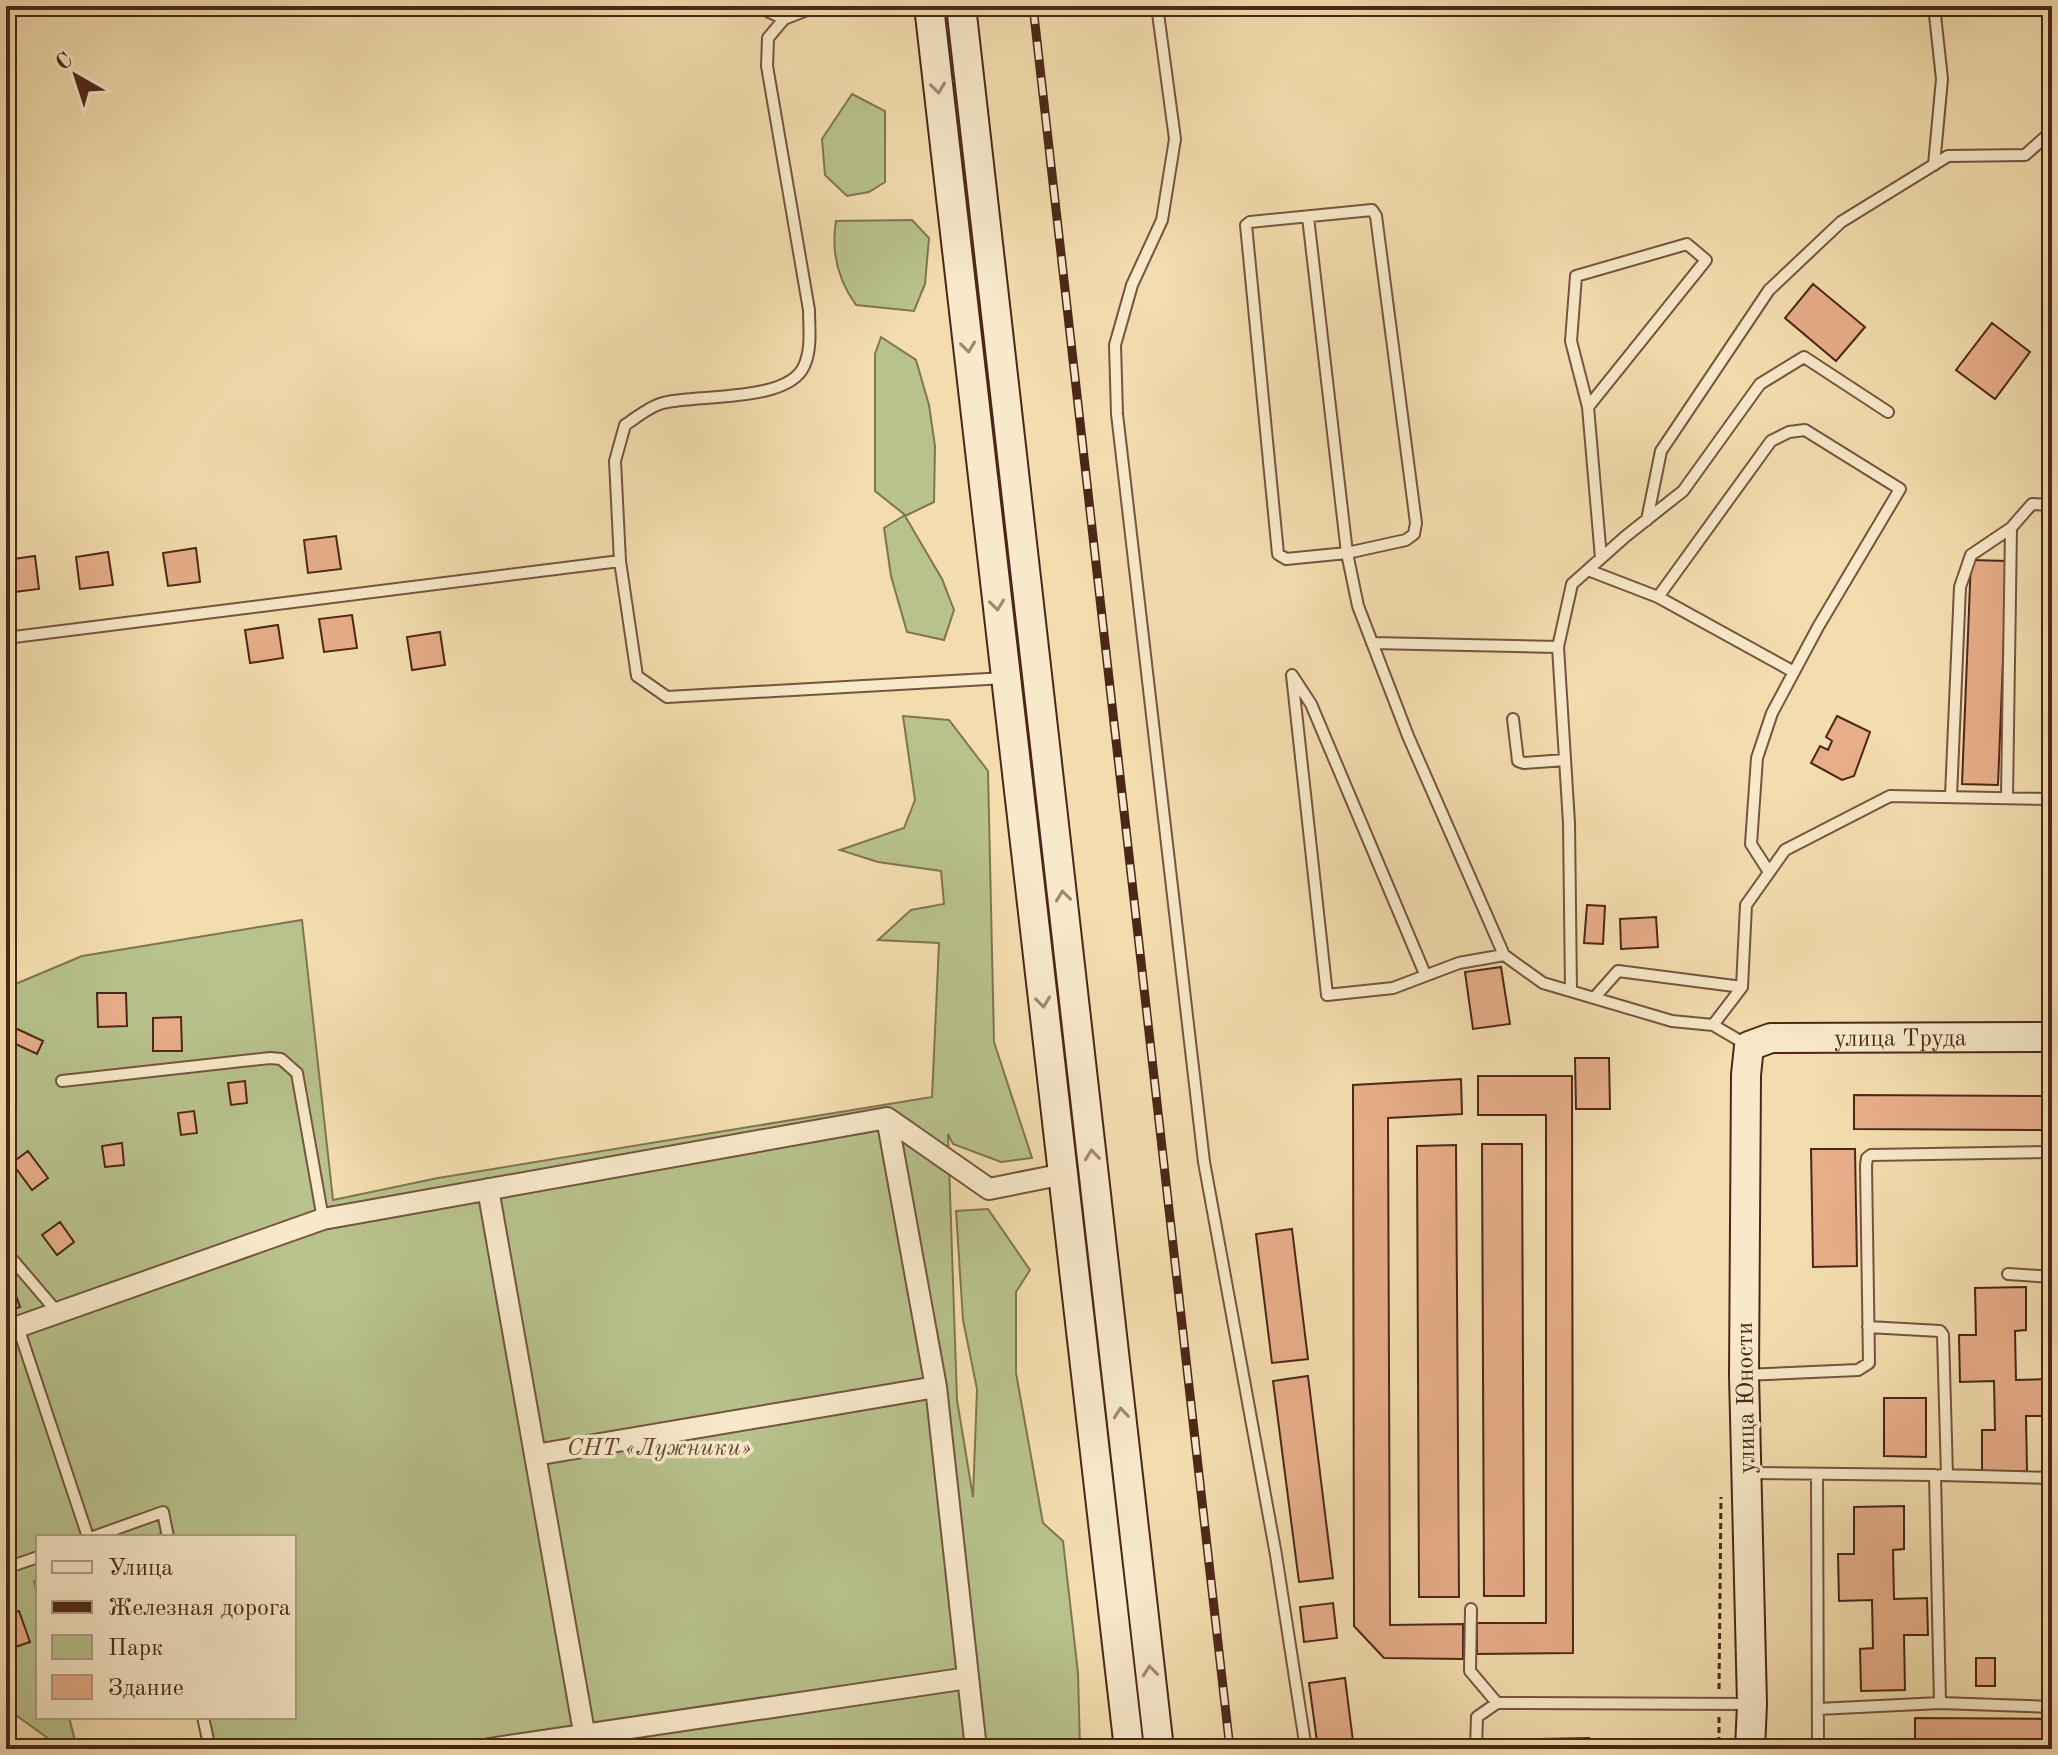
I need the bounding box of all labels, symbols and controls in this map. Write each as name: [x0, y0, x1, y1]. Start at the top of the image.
north arrow: [36, 36, 116, 116]
text: С: [52, 49, 77, 75]
one-way arrow: [930, 82, 947, 95]
one-way arrow: [959, 341, 976, 354]
one-way arrow: [988, 598, 1005, 612]
one-way arrow: [1055, 889, 1072, 903]
one-way arrow: [1034, 996, 1051, 1009]
street label: улица Труда: [1834, 1027, 1967, 1052]
one-way arrow: [1084, 1148, 1101, 1161]
street label: улица Юности: [1734, 1322, 1760, 1474]
one-way arrow: [1113, 1406, 1130, 1419]
park label: СНТ «Лужники»: [567, 1437, 751, 1461]
legend: [36, 1535, 296, 1719]
text: Улица: [108, 1557, 173, 1581]
text: Железная дорога: [108, 1597, 291, 1621]
text: Парк: [108, 1637, 163, 1661]
one-way arrow: [1142, 1665, 1159, 1678]
text: Здание: [108, 1677, 184, 1701]

